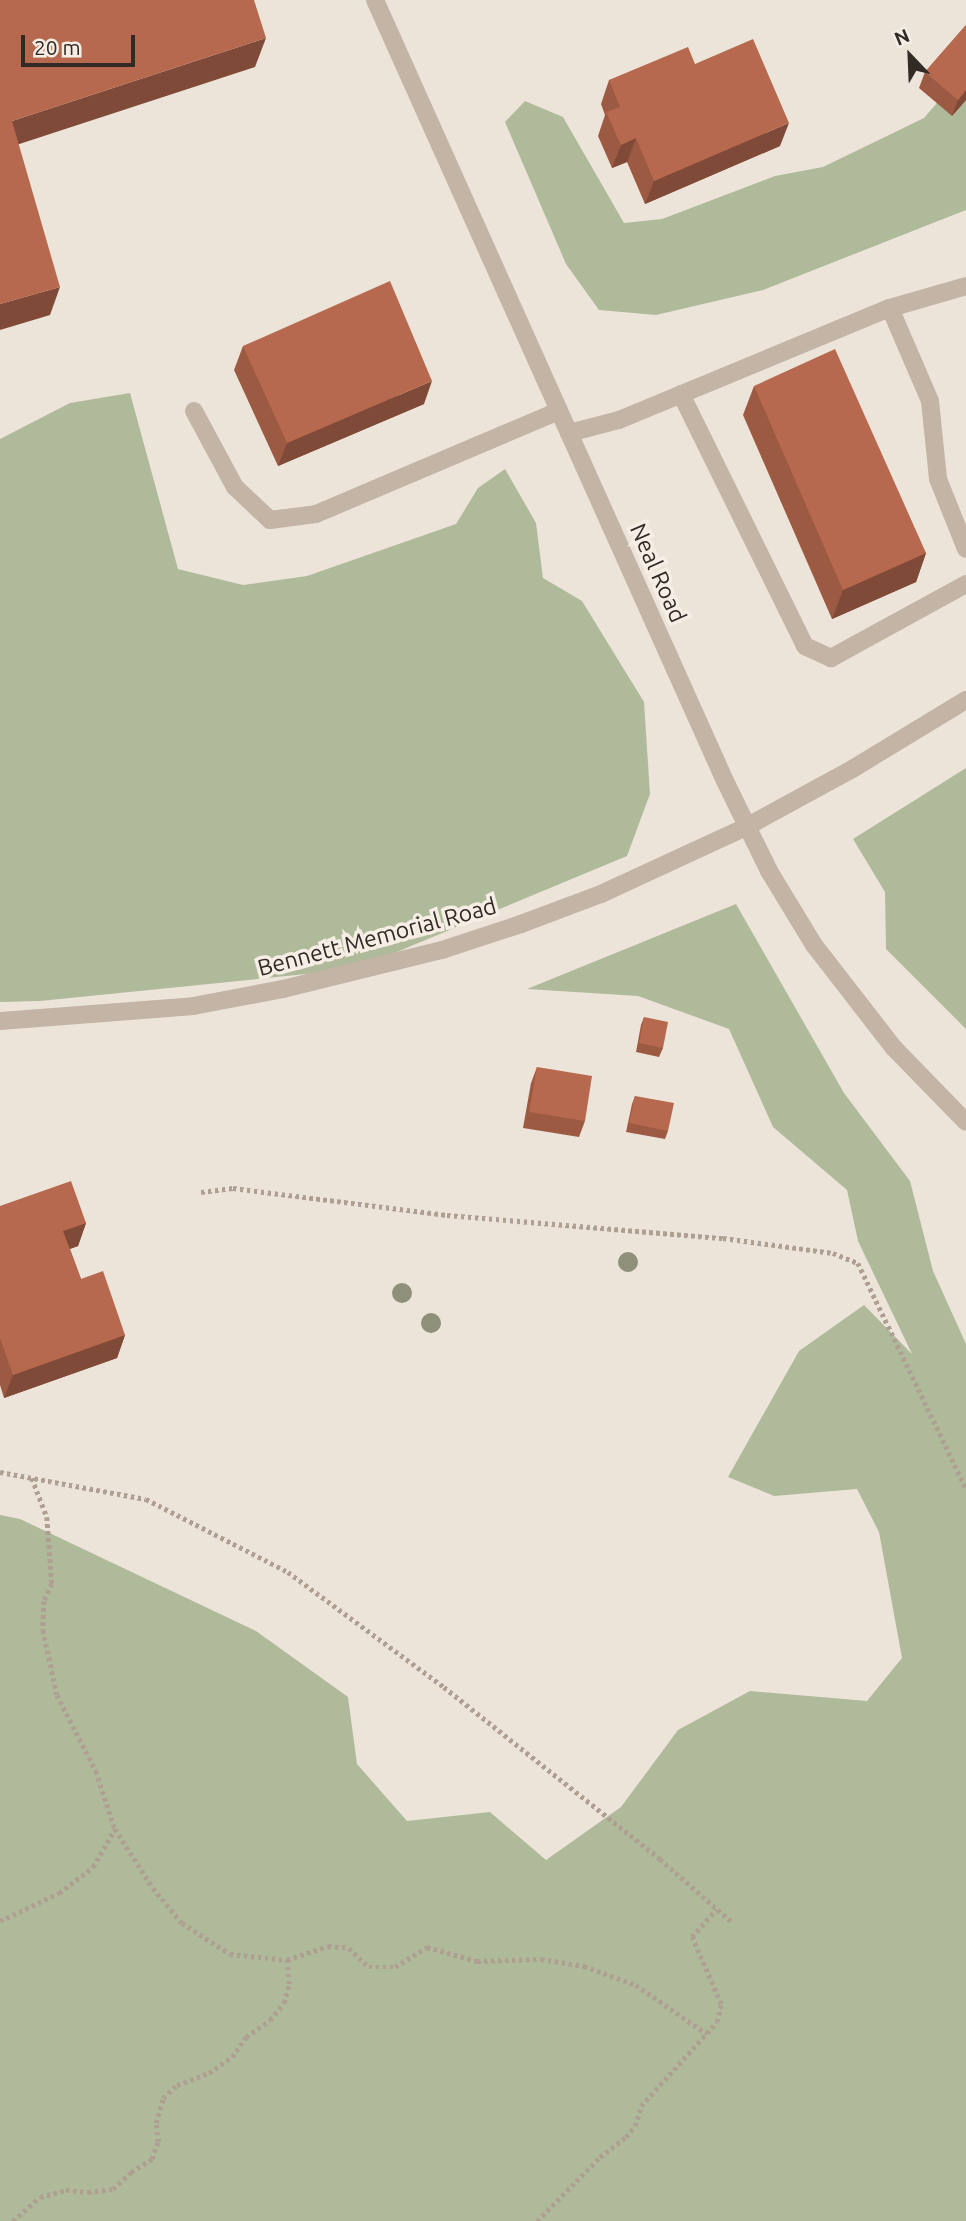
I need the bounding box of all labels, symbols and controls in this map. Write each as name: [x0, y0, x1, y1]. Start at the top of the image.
scale bar: [24, 21, 138, 65]
north arrow: [875, 21, 945, 91]
text: N: [891, 24, 913, 50]
text: 20 m: [34, 35, 81, 59]
street label: Neal Road: [624, 519, 692, 627]
street label: Bennett Memorial Road: [255, 892, 499, 982]

